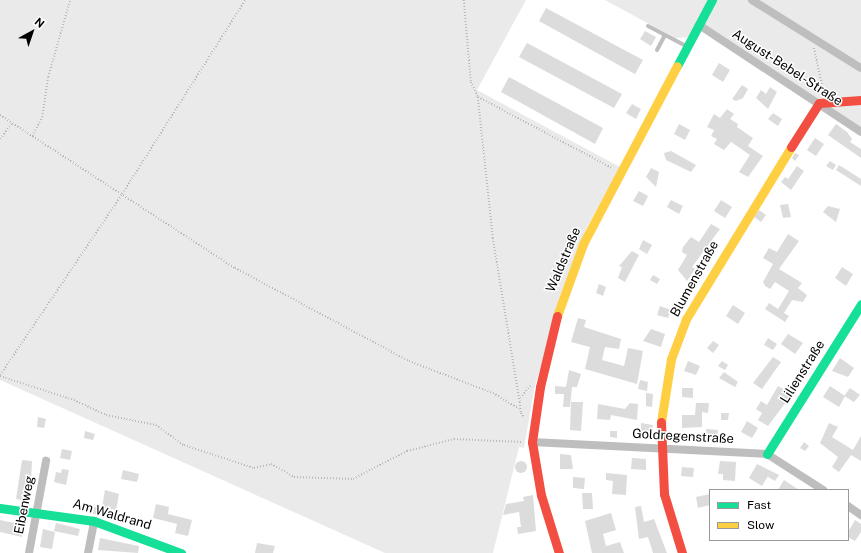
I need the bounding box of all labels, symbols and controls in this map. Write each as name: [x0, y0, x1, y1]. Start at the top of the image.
north arrow: [12, 12, 52, 52]
text: N: [33, 15, 47, 30]
street label: August-Bebel-Straße: [729, 27, 845, 109]
street label: Waldstraße: [543, 225, 585, 295]
street label: Blumenstraße: [668, 238, 722, 320]
street label: Lilienstraße: [778, 338, 828, 406]
street label: Goldregenstraße: [632, 427, 734, 447]
street label: Eibenweg: [12, 475, 38, 535]
legend: [709, 489, 849, 541]
street label: Am Waldrand: [71, 496, 153, 534]
text: Fast: [747, 498, 771, 512]
text: Slow: [747, 518, 774, 532]

